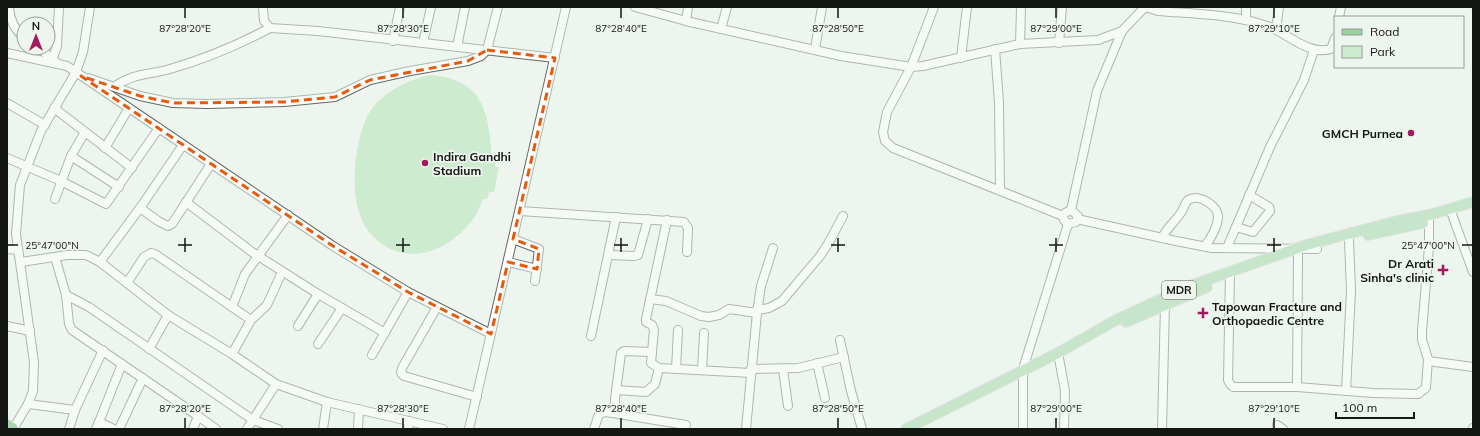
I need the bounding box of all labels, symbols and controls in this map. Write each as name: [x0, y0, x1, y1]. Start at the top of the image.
north arrow: [16, 16, 56, 56]
legend: [1334, 16, 1464, 68]
text: N: [32, 19, 40, 33]
text: 87°28'20"E: [159, 22, 211, 35]
text: 87°28'30"E: [377, 22, 429, 35]
text: 87°28'40"E: [595, 22, 647, 35]
text: 87°28'50"E: [812, 22, 864, 35]
text: 87°29'00"E: [1030, 22, 1082, 35]
text: 87°29'10"E: [1248, 22, 1300, 35]
text: Road: [1370, 24, 1399, 39]
text: Park: [1370, 44, 1396, 59]
place label: GMCH Purnea: [1322, 126, 1403, 141]
marker: GMCH Purnea: [1406, 128, 1416, 138]
place label: Indira Gandhi Stadium: [433, 149, 511, 178]
marker: Indira Gandhi Stadium: [420, 158, 430, 168]
text: 25°47'00"N: [25, 239, 79, 252]
text: 25°47'00"N: [1401, 239, 1455, 252]
place label: Dr Arati Sinha's clinic: [1360, 256, 1434, 285]
marker: Dr Arati Sinha's clinic: [1437, 264, 1449, 276]
road number: MDR: [1162, 281, 1196, 299]
place label: Tapowan Fracture and Orthopaedic Centre: [1212, 299, 1342, 328]
marker: Tapowan Fracture and Orthopaedic Centre: [1197, 307, 1209, 319]
scale bar: [1336, 394, 1414, 420]
text: 100 m: [1342, 400, 1377, 415]
text: 87°28'20"E: [159, 402, 211, 415]
text: 87°28'30"E: [377, 402, 429, 415]
text: 87°28'40"E: [595, 402, 647, 415]
text: 87°28'50"E: [812, 402, 864, 415]
text: 87°29'00"E: [1030, 402, 1082, 415]
text: 87°29'10"E: [1248, 402, 1300, 415]

